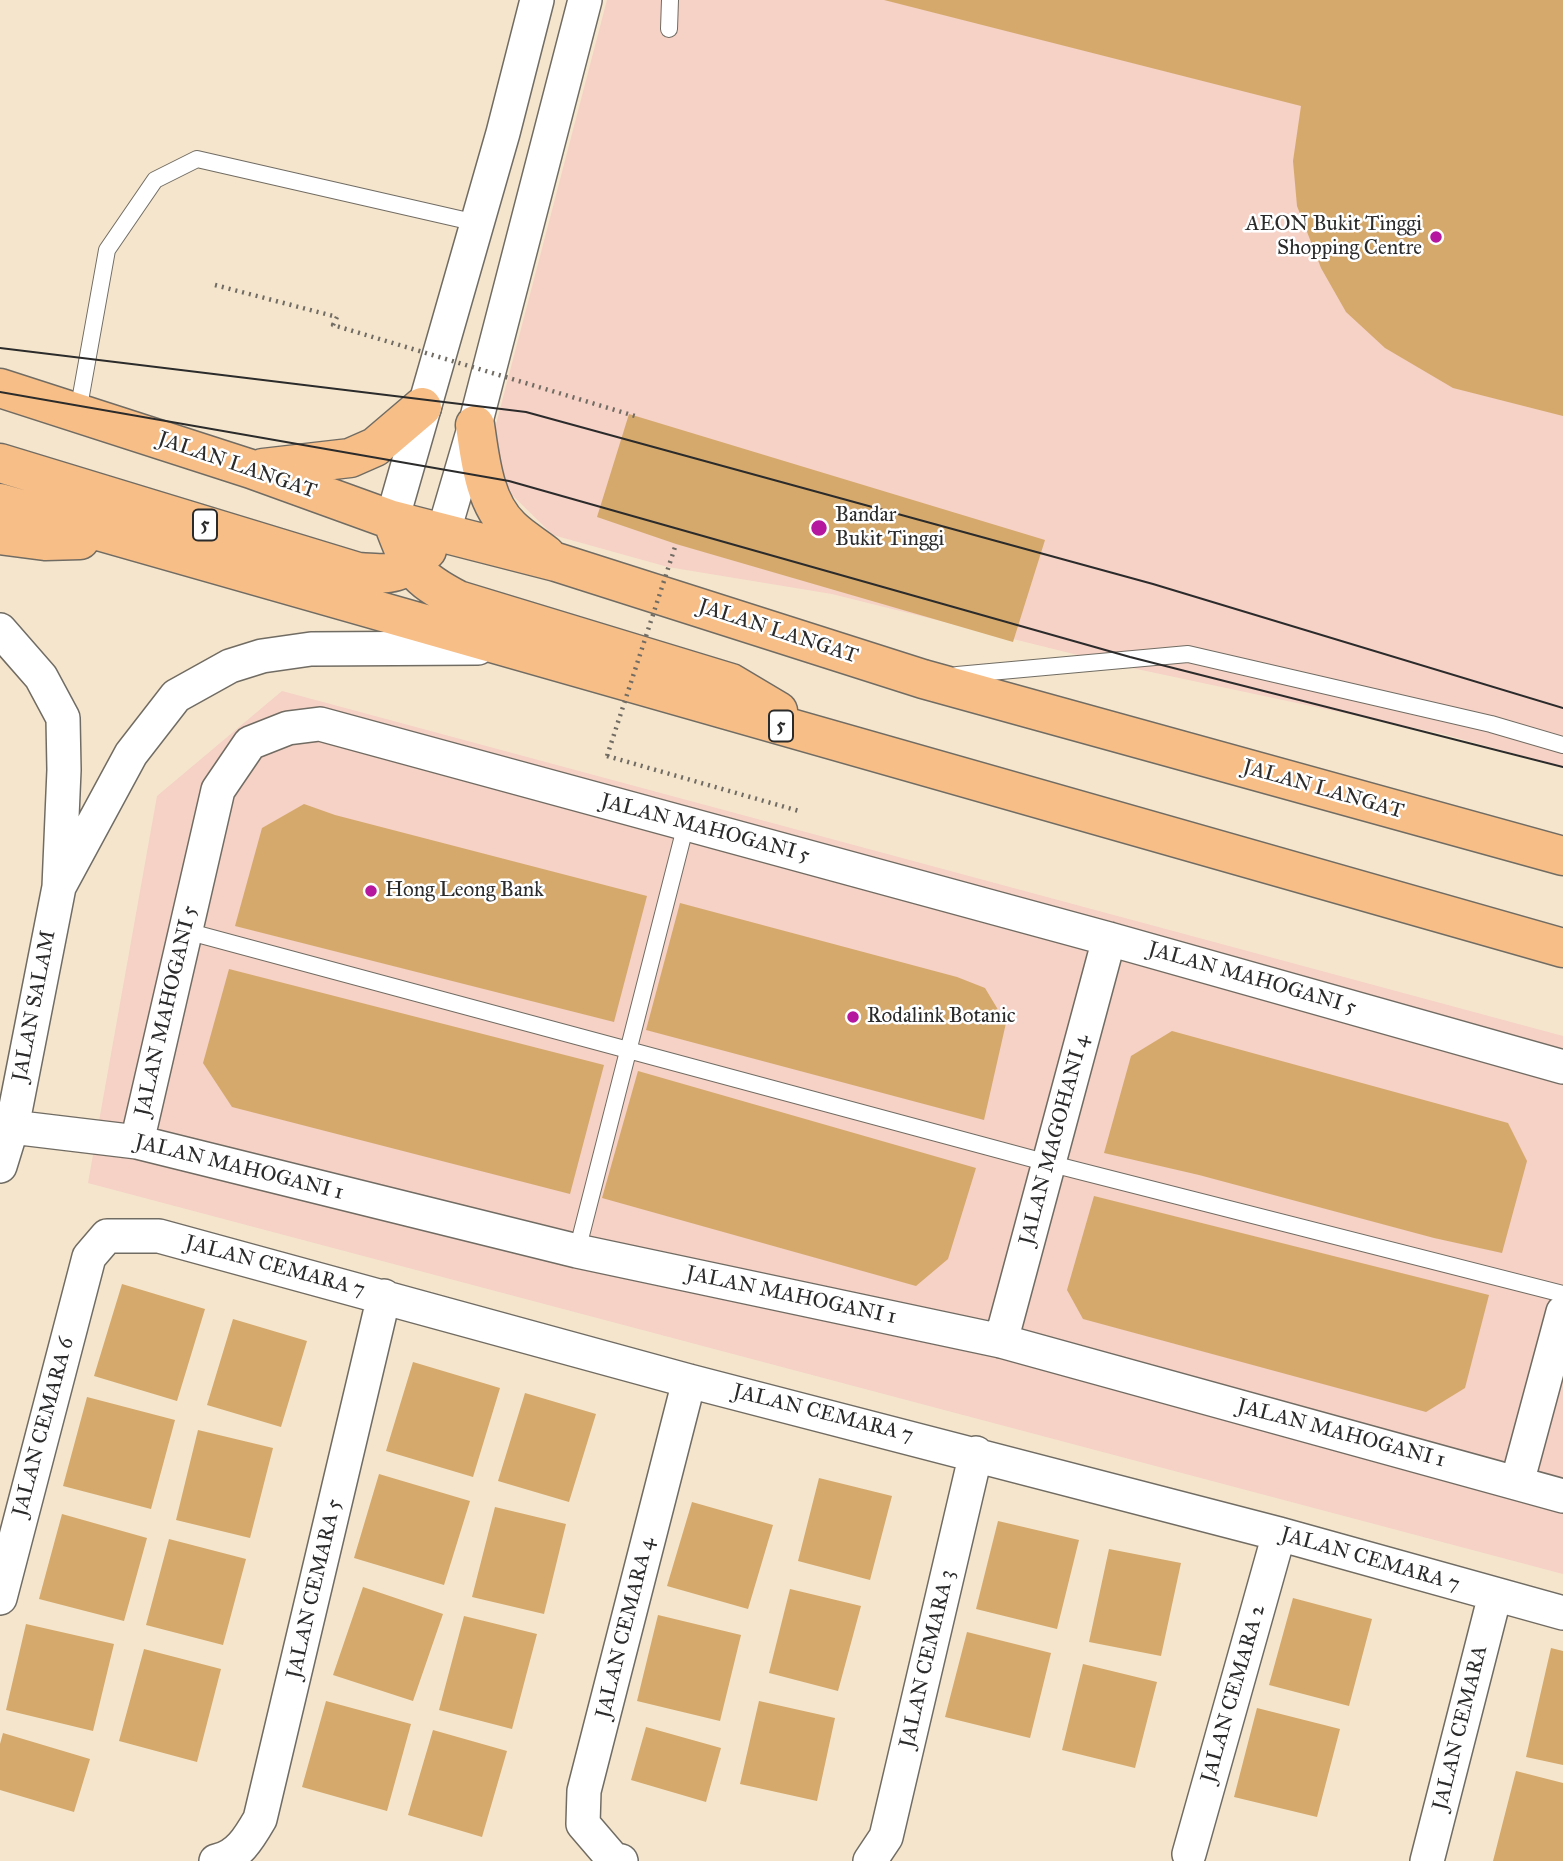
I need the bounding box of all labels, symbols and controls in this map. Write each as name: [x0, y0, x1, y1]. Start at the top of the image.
place label: AEON Bukit Tinggi Shopping Centre: [1245, 212, 1422, 262]
marker: AEON Bukit Tinggi Shopping Centre: [1428, 229, 1444, 245]
street label: JALAN LANGAT: [154, 427, 320, 505]
place label: Bandar Bukit Tinggi: [835, 503, 944, 553]
road number: 5: [193, 510, 217, 540]
marker: Bandar Bukit Tinggi: [809, 518, 829, 538]
street label: JALAN LANGAT: [695, 594, 861, 670]
road number: 5: [769, 710, 793, 741]
street label: JALAN LANGAT: [1240, 755, 1406, 825]
street label: JALAN MAHOGANI 5: [598, 789, 812, 869]
place label: Hong Leong Bank: [385, 878, 544, 904]
marker: Hong Leong Bank: [363, 883, 379, 899]
street label: JALAN MAHOGANI 5: [130, 903, 204, 1119]
street label: JALAN SALAM: [8, 928, 62, 1084]
street label: JALAN MAHOGANI 5: [1145, 937, 1359, 1021]
place label: Rodalink Botanic: [867, 1004, 1016, 1030]
marker: Rodalink Botanic: [845, 1009, 861, 1025]
street label: JALAN MAGOHANI 4: [1015, 1032, 1095, 1248]
street label: JALAN MAHOGANI 1: [132, 1130, 346, 1206]
street label: JALAN CEMARA 7: [182, 1231, 368, 1303]
street label: JALAN MAHOGANI 1: [684, 1261, 898, 1331]
street label: JALAN CEMARA 6: [8, 1335, 80, 1519]
street label: JALAN CEMARA 7: [730, 1379, 916, 1449]
street label: JALAN MAHOGANI 1: [1234, 1394, 1448, 1474]
street label: JALAN CEMARA 5: [282, 1497, 348, 1681]
street label: JALAN CEMARA 7: [1278, 1522, 1462, 1598]
street label: JALAN CEMARA 4: [591, 1535, 661, 1721]
street label: JALAN CEMARA 3: [895, 1567, 961, 1751]
street label: JALAN CEMARA 2: [1197, 1602, 1271, 1786]
street label: JALAN CEMARA: [1428, 1643, 1494, 1813]

